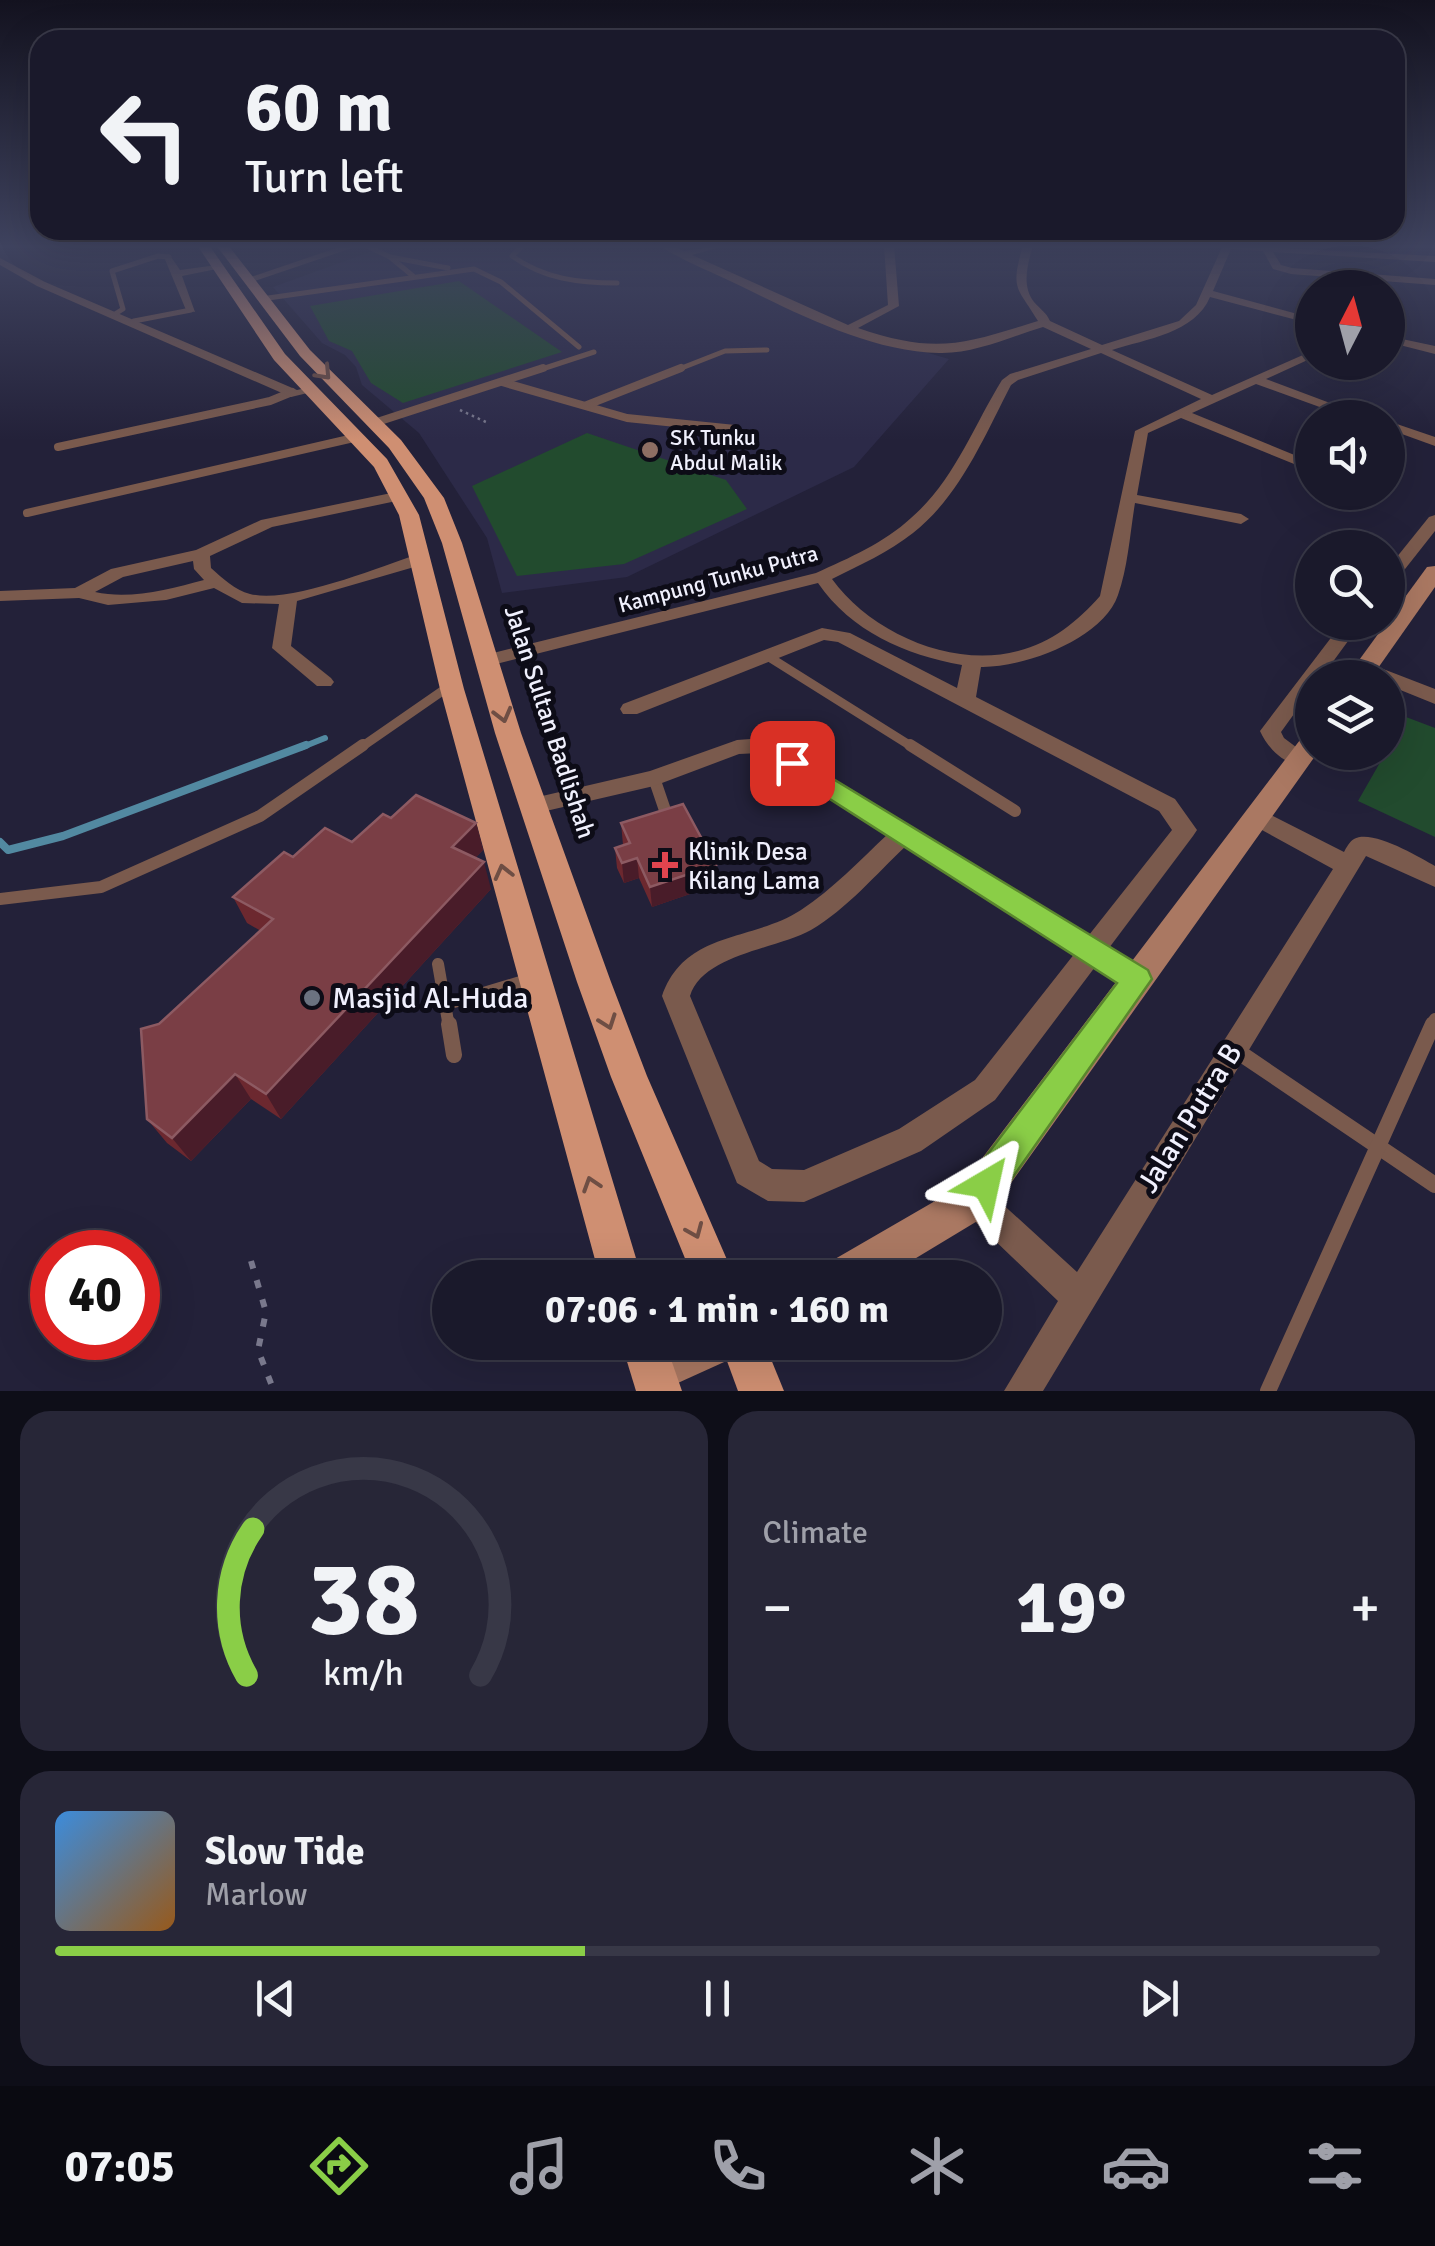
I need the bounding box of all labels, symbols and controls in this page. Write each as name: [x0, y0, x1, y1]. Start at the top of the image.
text: 60 m: [245, 64, 393, 150]
icon: left: [80, 70, 210, 200]
text: Turn left: [245, 150, 404, 205]
north arrow: [1295, 270, 1405, 380]
map controls: [1295, 270, 1405, 770]
one-way arrow: [312, 361, 330, 380]
button: sound: [1295, 400, 1405, 510]
place label: SK Tunku Abdul Malik: [670, 424, 782, 476]
marker: SK Tunku Abdul Malik: [639, 439, 661, 461]
button: search: [1295, 530, 1405, 640]
street label: Kampung Tunku Putra: [615, 539, 821, 619]
street label: Jalan Sultan Badlishah: [498, 602, 602, 842]
button: layers: [1295, 660, 1405, 770]
one-way arrow: [491, 706, 512, 723]
pin: [750, 721, 835, 806]
icon: arrive: [765, 736, 820, 791]
place label: Klinik Desa Kilang Lama: [688, 836, 820, 896]
marker: Klinik Desa Kilang Lama: [652, 852, 678, 878]
one-way arrow: [494, 864, 515, 881]
place label: Masjid Al-Huda: [332, 980, 528, 1017]
marker: Masjid Al-Huda: [301, 987, 323, 1009]
one-way arrow: [596, 1012, 616, 1030]
street label: Jalan Putra B: [1129, 1036, 1251, 1200]
position arrow: [934, 1132, 1038, 1236]
one-way arrow: [583, 1177, 603, 1194]
one-way arrow: [683, 1222, 703, 1239]
speed limit sign: 40: [30, 1230, 160, 1360]
text: 07:06 · 1 min · 160 m: [545, 1286, 889, 1333]
text: Climate: [763, 1513, 868, 1552]
text: 38: [308, 1535, 420, 1663]
text: 19°: [1016, 1561, 1127, 1654]
text: −: [763, 1574, 792, 1642]
text: +: [1350, 1574, 1380, 1642]
text: km/h: [323, 1651, 404, 1695]
text: Slow Tide: [205, 1828, 365, 1875]
text: Marlow: [205, 1875, 307, 1914]
icon: previous: [248, 1971, 303, 2026]
icon: pause: [690, 1971, 745, 2026]
icon: next: [1132, 1971, 1187, 2026]
icon: directions: [304, 2131, 374, 2201]
icon: music: [504, 2131, 574, 2201]
icon: phone: [703, 2131, 773, 2201]
icon: climate: [902, 2131, 972, 2201]
icon: car: [1101, 2131, 1171, 2201]
icon: filters: [1300, 2131, 1370, 2201]
text: 07:05: [65, 2139, 175, 2194]

